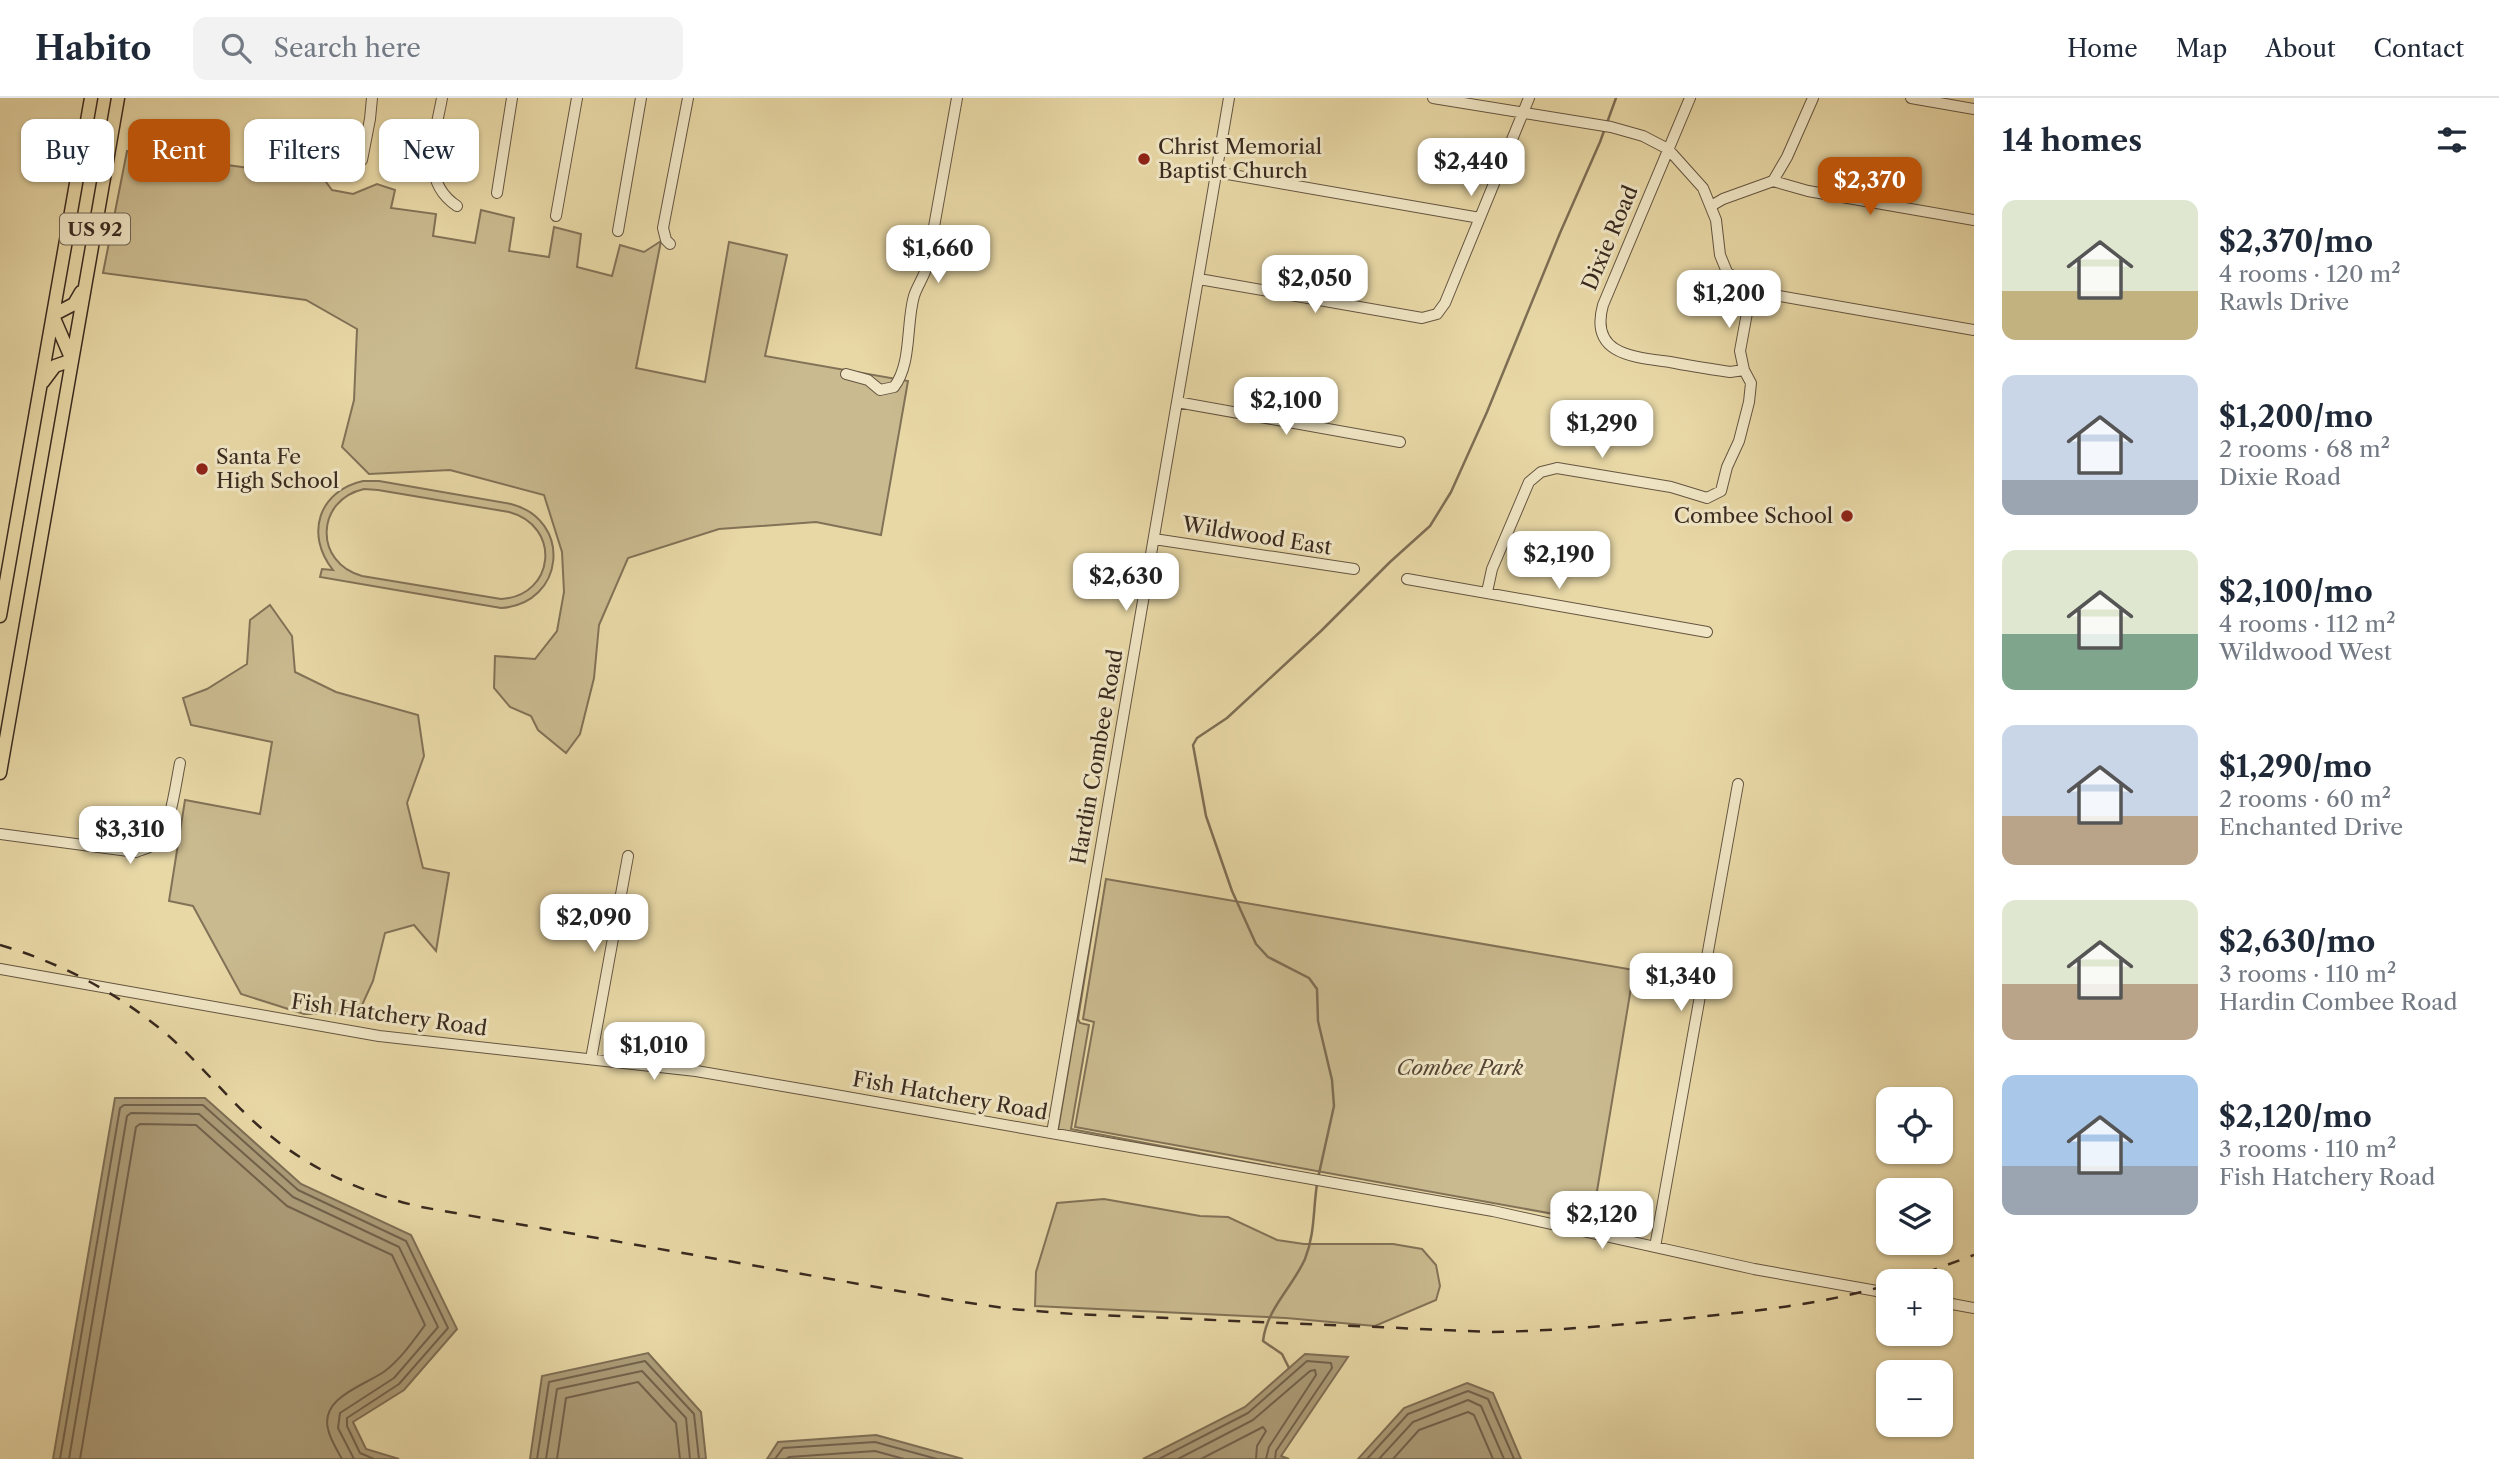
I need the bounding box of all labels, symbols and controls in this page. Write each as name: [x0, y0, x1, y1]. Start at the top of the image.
search box: [193, 17, 683, 80]
text: Habito: [35, 28, 151, 69]
icon: search: [217, 29, 255, 67]
text: Search here: [273, 32, 421, 64]
text: Home: [2067, 34, 2138, 63]
text: Map: [2176, 34, 2227, 63]
text: About: [2265, 34, 2336, 63]
text: Contact: [2374, 34, 2464, 63]
chip: Buy: [21, 119, 114, 182]
chip: Rent: [128, 119, 230, 182]
chip: Filters: [244, 119, 365, 182]
chip: New: [379, 119, 479, 182]
icon: filters: [2433, 121, 2471, 159]
text: 14 homes: [2002, 122, 2142, 159]
place label: Christ Memorial Baptist Church: [1158, 134, 1322, 183]
pin: $2,440: [1414, 139, 1528, 198]
text: $2,440: [1434, 147, 1508, 175]
marker: Christ Memorial Baptist Church: [1136, 151, 1152, 167]
pin: $2,370: [1813, 158, 1927, 217]
text: $2,370: [1834, 166, 1906, 194]
street label: Dixie Road: [1576, 181, 1643, 294]
road number: US 92: [60, 214, 130, 244]
text: $2,370/mo: [2219, 223, 2373, 260]
pin: $1,660: [881, 226, 995, 285]
icon: home: [2058, 228, 2142, 312]
text: $1,660: [902, 234, 974, 262]
pin: $2,050: [1258, 256, 1372, 315]
text: 4 rooms · 120 m²: [2219, 260, 2401, 288]
text: $2,050: [1278, 264, 1352, 292]
pin: $1,200: [1672, 271, 1786, 330]
text: $1,200: [1693, 279, 1765, 307]
text: Rawls Drive: [2219, 288, 2349, 316]
pin: $2,100: [1229, 378, 1343, 437]
text: $2,100: [1250, 386, 1322, 414]
text: $1,200/mo: [2219, 398, 2373, 435]
pin: $1,290: [1545, 400, 1659, 460]
icon: home: [2058, 403, 2142, 487]
text: $1,290: [1566, 409, 1638, 437]
text: 2 rooms · 68 m²: [2219, 435, 2390, 463]
place label: Santa Fe High School: [216, 444, 339, 493]
marker: Santa Fe High School: [194, 461, 210, 477]
text: Dixie Road: [2219, 463, 2341, 491]
place label: Combee School: [1674, 503, 1833, 528]
marker: Combee School: [1839, 508, 1855, 524]
street label: Wildwood East: [1179, 511, 1334, 560]
pin: $2,190: [1502, 532, 1616, 591]
text: $2,190: [1523, 540, 1595, 568]
pin: $2,630: [1069, 554, 1183, 613]
text: $2,630: [1089, 562, 1163, 590]
text: $2,100/mo: [2219, 573, 2373, 610]
icon: home: [2058, 578, 2142, 662]
text: 4 rooms · 112 m²: [2219, 610, 2396, 638]
text: Wildwood West: [2219, 638, 2392, 666]
street label: Hardin Combee Road: [1065, 647, 1128, 866]
text: $1,290/mo: [2219, 748, 2372, 785]
icon: home: [2058, 753, 2142, 837]
text: 2 rooms · 60 m²: [2219, 785, 2391, 813]
pin: $3,310: [73, 806, 187, 866]
text: Enchanted Drive: [2219, 813, 2403, 841]
text: $3,310: [95, 815, 165, 843]
pin: $2,090: [537, 894, 651, 954]
text: $2,090: [556, 903, 632, 931]
text: $2,630/mo: [2219, 923, 2375, 960]
icon: home: [2058, 928, 2142, 1012]
pin: $1,340: [1624, 954, 1738, 1013]
text: 3 rooms · 110 m²: [2219, 960, 2396, 988]
text: $1,340: [1646, 962, 1716, 990]
street label: Fish Hatchery Road: [290, 988, 489, 1041]
text: Hardin Combee Road: [2219, 988, 2457, 1016]
pin: $1,010: [597, 1023, 711, 1082]
text: $1,010: [620, 1031, 688, 1059]
park label: Combee Park: [1396, 1055, 1524, 1080]
street label: Fish Hatchery Road: [851, 1066, 1050, 1125]
map controls: [1876, 1087, 1953, 1437]
button: locate: [1876, 1087, 1953, 1164]
text: $2,120/mo: [2219, 1098, 2372, 1135]
icon: home: [2058, 1103, 2142, 1187]
text: 3 rooms · 110 m²: [2219, 1135, 2396, 1163]
text: Fish Hatchery Road: [2219, 1163, 2435, 1191]
button: layers: [1876, 1178, 1953, 1255]
pin: $2,120: [1545, 1192, 1659, 1251]
text: $2,120: [1566, 1200, 1638, 1228]
button: +: [1876, 1269, 1953, 1346]
button: −: [1876, 1360, 1953, 1437]

